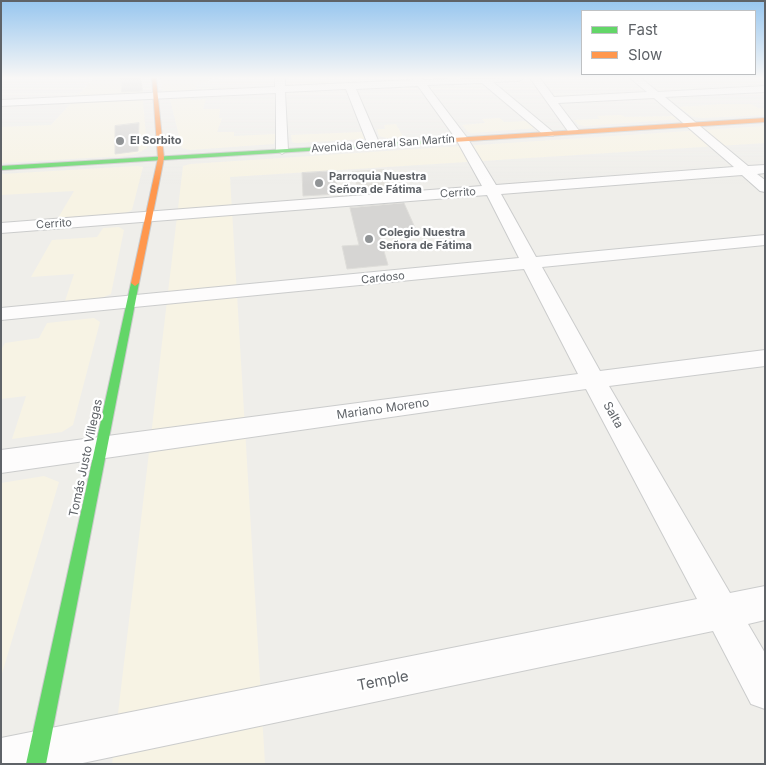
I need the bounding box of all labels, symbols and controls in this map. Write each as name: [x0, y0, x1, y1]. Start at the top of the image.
legend: [581, 10, 756, 75]
text: Fast: [628, 20, 658, 39]
text: Slow: [628, 45, 662, 64]
street label: Avenida General San Martín: [311, 132, 455, 156]
place label: El Sorbito: [130, 134, 181, 148]
marker: El Sorbito: [114, 135, 126, 147]
place label: Parroquia Nuestra Señora de Fátima: [329, 170, 426, 196]
marker: Parroquia Nuestra Señora de Fátima: [313, 177, 325, 189]
street label: Cerrito: [440, 185, 476, 201]
street label: Cerrito: [36, 216, 72, 232]
place label: Colegio Nuestra Señora de Fátima: [379, 226, 472, 252]
marker: Colegio Nuestra Señora de Fátima: [363, 233, 375, 245]
street label: Cardoso: [360, 269, 406, 287]
street label: Mariano Moreno: [336, 395, 430, 423]
street label: Tomás Justo Villegas: [66, 398, 106, 518]
street label: Salta: [600, 399, 626, 431]
street label: Temple: [356, 667, 410, 695]

